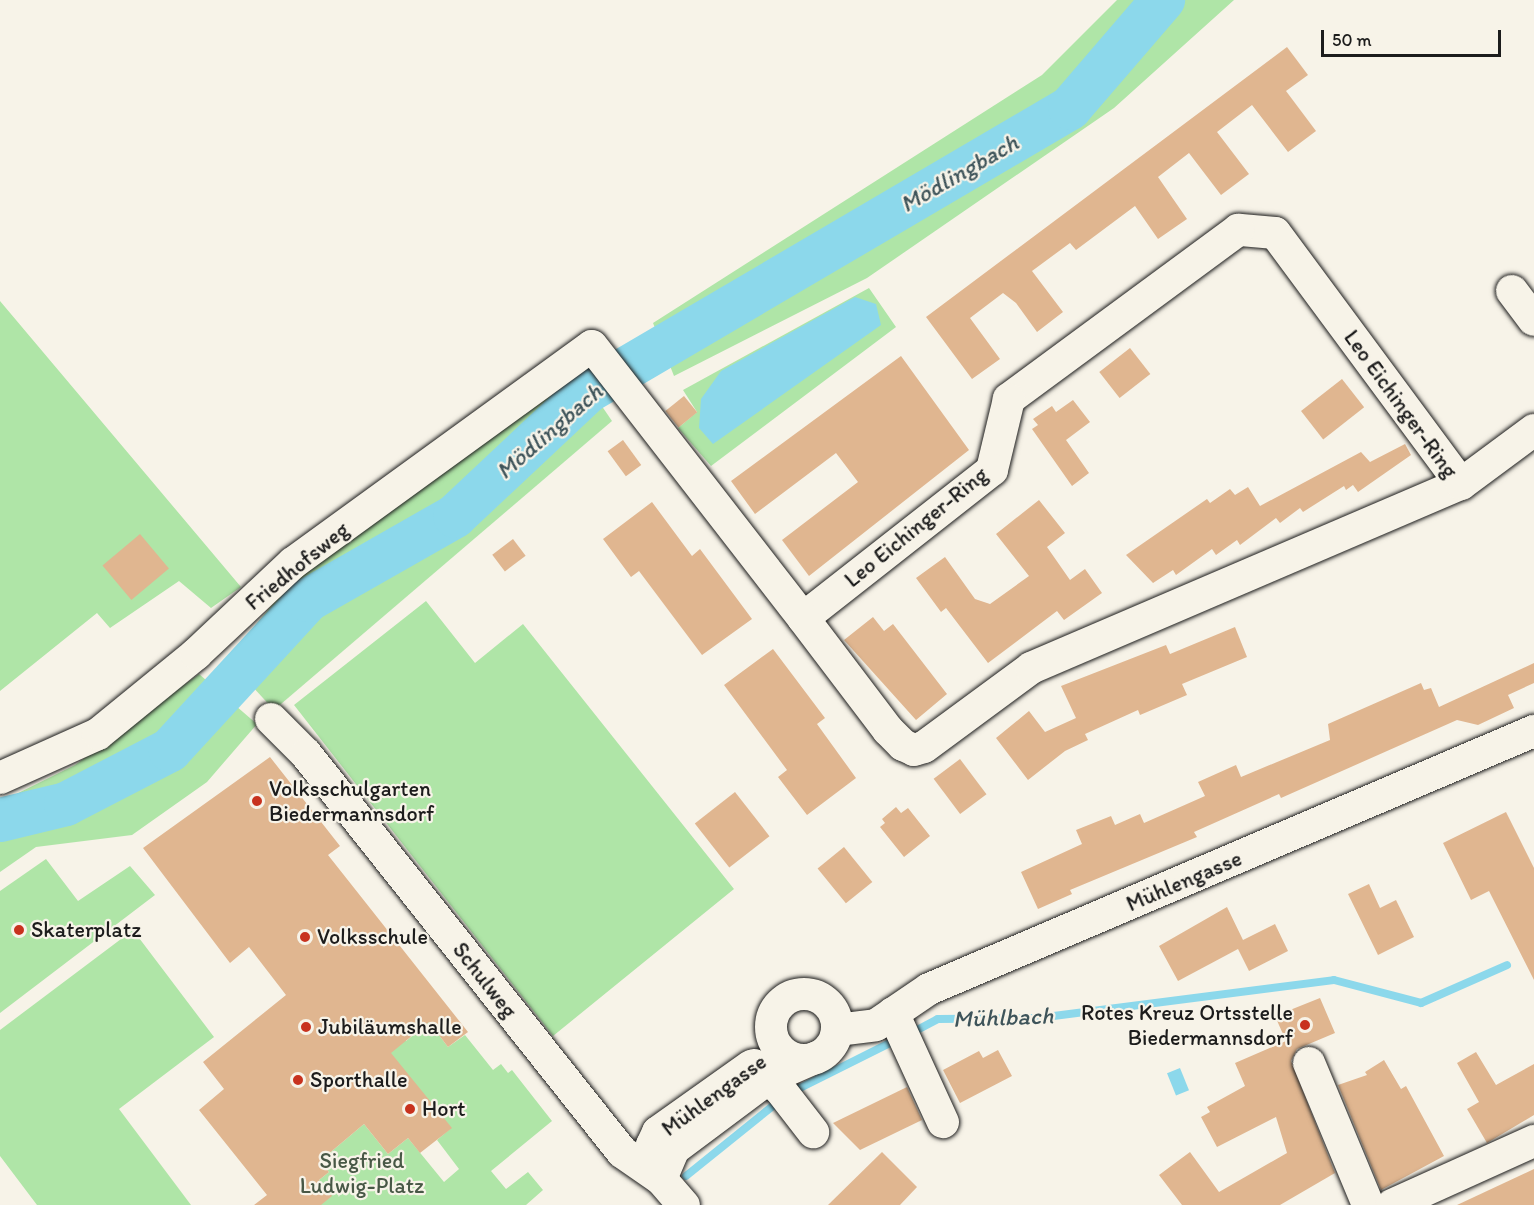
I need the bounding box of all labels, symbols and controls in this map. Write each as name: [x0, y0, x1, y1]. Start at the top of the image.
scale bar: [1324, 18, 1504, 56]
text: 50 m: [1332, 29, 1372, 51]
water label: Mödlingbach: [895, 128, 1023, 218]
street label: Leo Eichinger-Ring: [1338, 325, 1464, 483]
water label: Mödlingbach: [490, 377, 608, 485]
street label: Leo Eichinger-Ring: [839, 461, 993, 593]
street label: Friedhofsweg: [240, 516, 354, 616]
place label: Volksschulgarten Biedermannsdorf: [269, 775, 434, 826]
marker: Volksschulgarten Biedermannsdorf: [250, 794, 264, 808]
street label: Mühlengasse: [1122, 845, 1246, 917]
place label: Skaterplatz: [31, 917, 141, 943]
marker: Skaterplatz: [12, 923, 26, 937]
place label: Volksschule: [317, 924, 428, 950]
marker: Volksschule: [298, 930, 312, 944]
street label: Schulweg: [447, 937, 523, 1023]
place label: Rotes Kreuz Ortsstelle Biedermannsdorf: [1081, 999, 1293, 1050]
water label: Mühlbach: [952, 1001, 1054, 1033]
place label: Jubiläumshalle: [318, 1014, 462, 1040]
marker: Rotes Kreuz Ortsstelle Biedermannsdorf: [1298, 1018, 1312, 1032]
marker: Jubiläumshalle: [299, 1020, 313, 1034]
street label: Mühlengasse: [657, 1048, 771, 1142]
place label: Sporthalle: [310, 1067, 408, 1093]
marker: Sporthalle: [291, 1073, 305, 1087]
place label: Hort: [422, 1096, 465, 1122]
marker: Hort: [403, 1102, 417, 1116]
park label: Siegfried Ludwig-Platz: [300, 1147, 424, 1198]

